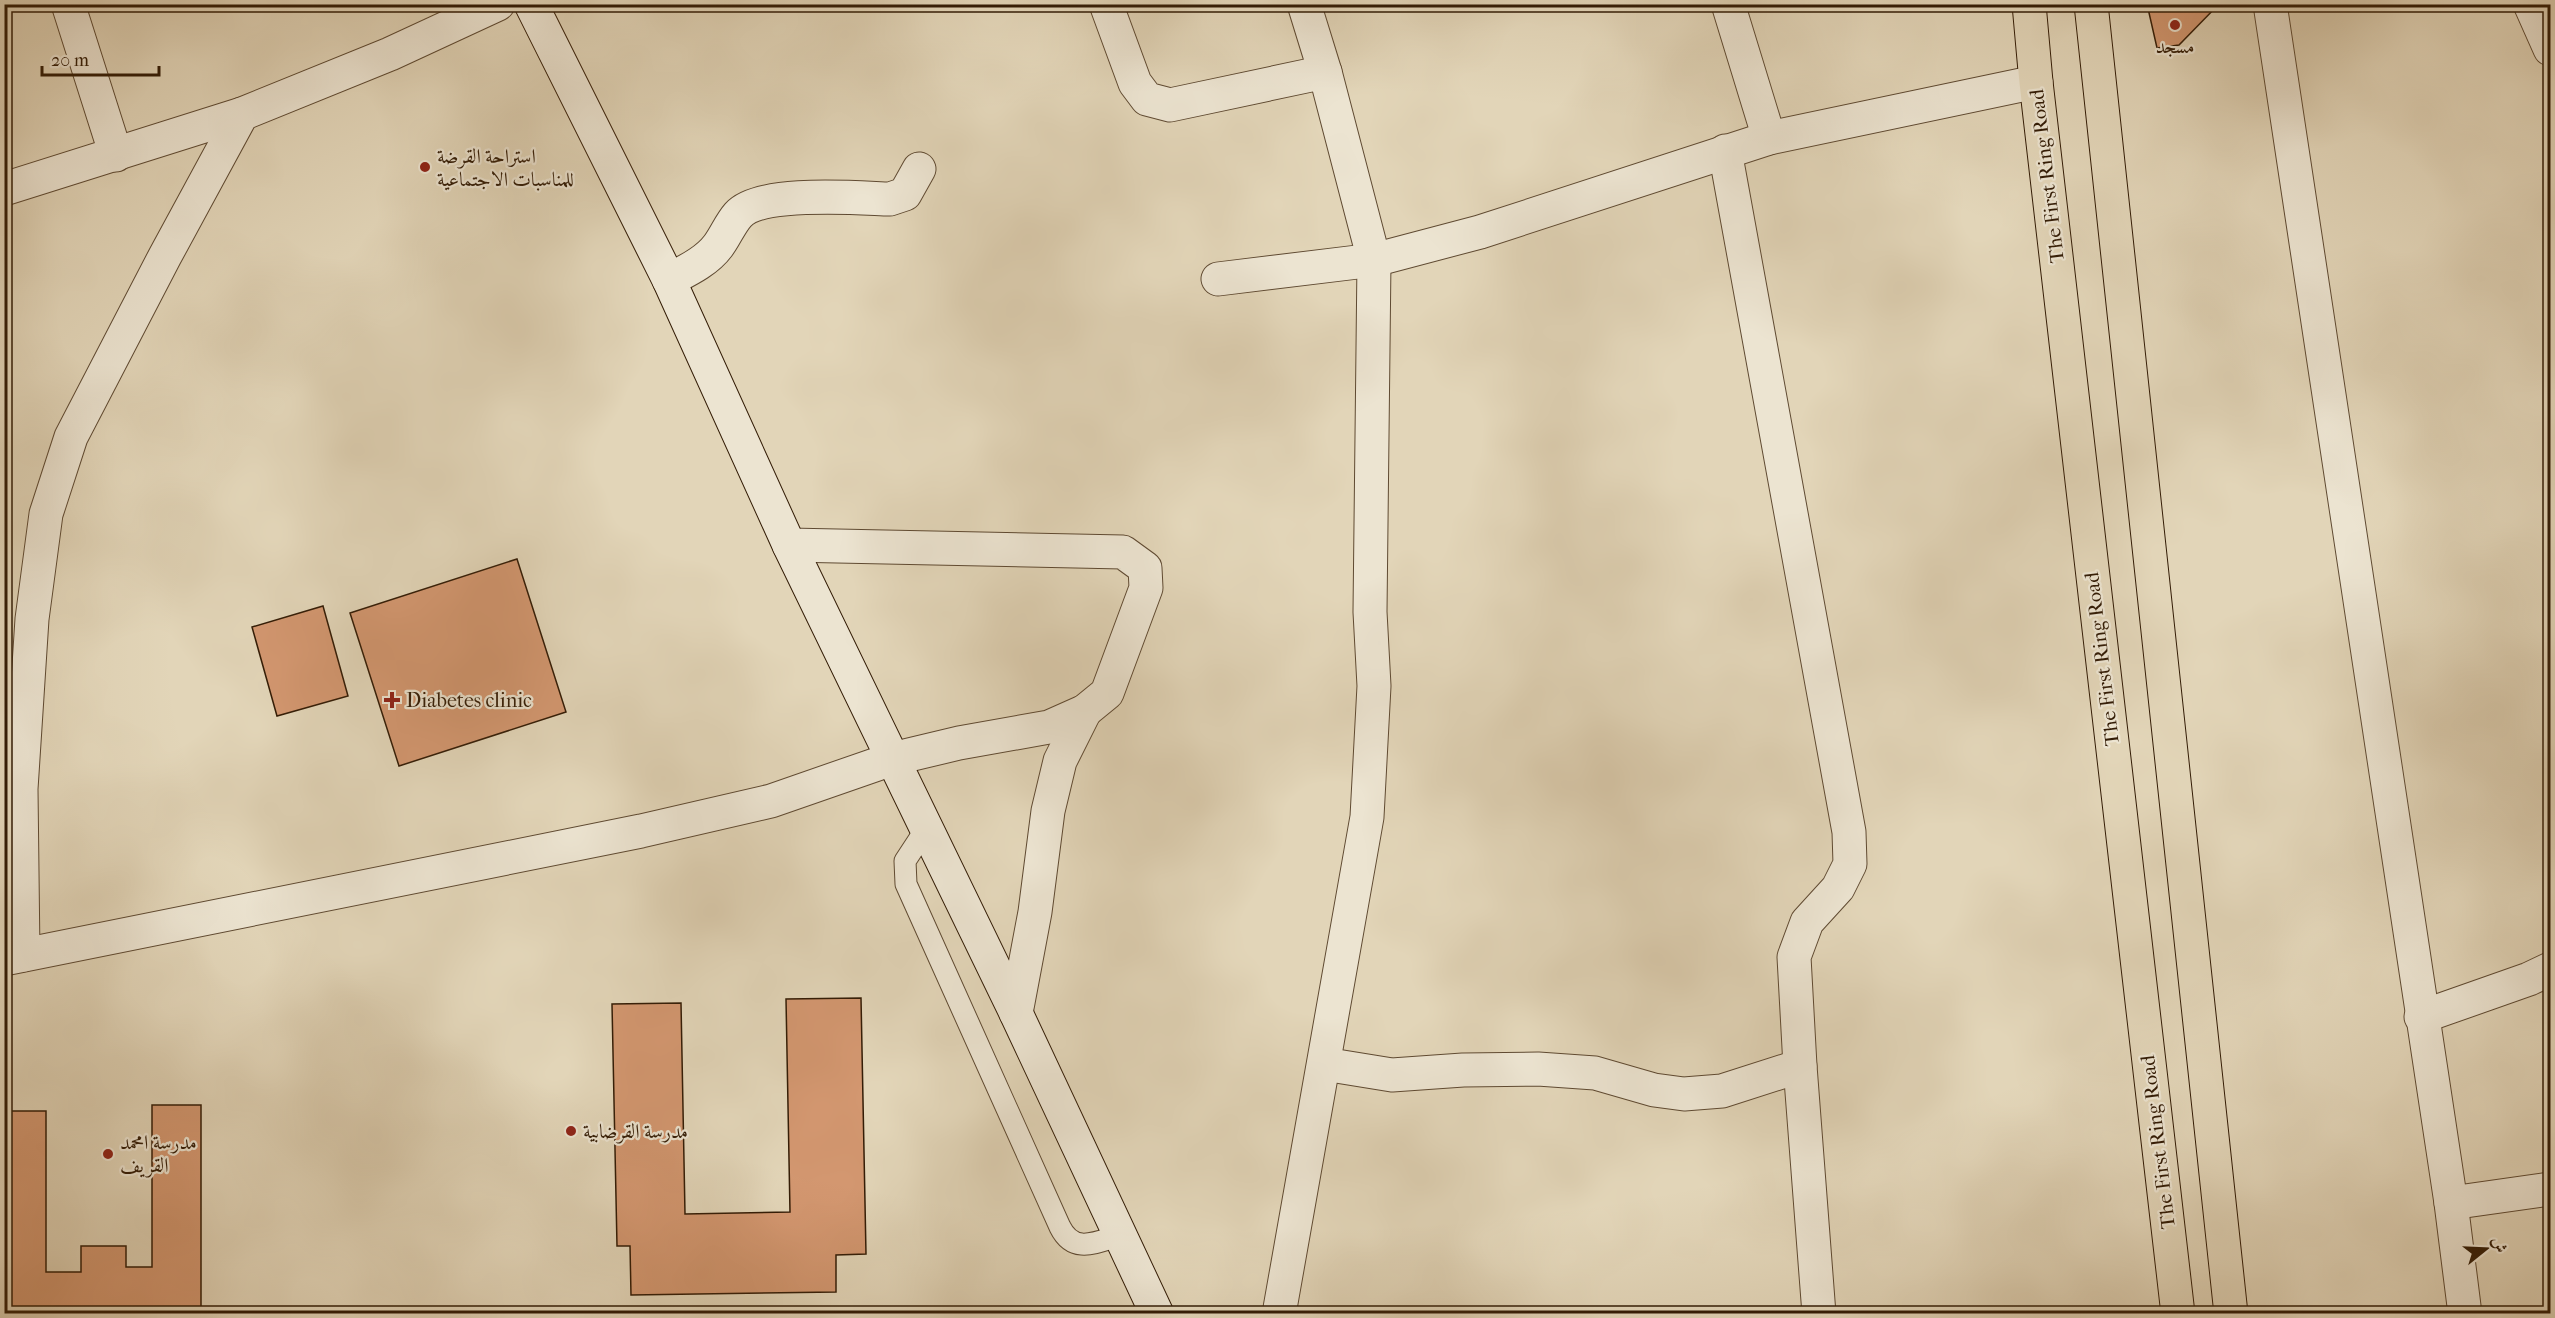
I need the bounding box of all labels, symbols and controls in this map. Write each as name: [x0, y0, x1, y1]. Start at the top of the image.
marker: مسجد: [2168, 18, 2182, 32]
place label: مسجد: [2155, 35, 2195, 58]
scale bar: [42, 39, 159, 77]
text: 20 m: [51, 50, 89, 71]
street label: The First Ring Road: [2025, 87, 2069, 264]
place label: استراحة القرضة للمناسبات الاجتماعية: [437, 145, 574, 191]
marker: استراحة القرضة للمناسبات الاجتماعية: [418, 160, 432, 174]
street label: The First Ring Road: [2080, 570, 2124, 747]
place label: Diabetes clinic: [406, 689, 532, 712]
marker: Diabetes clinic: [383, 691, 401, 709]
street label: The First Ring Road: [2136, 1053, 2180, 1230]
place label: مدرسة القرضابية: [583, 1120, 688, 1144]
marker: مدرسة القرضابية: [564, 1124, 578, 1138]
place label: مدرسة امحمد القريف: [120, 1131, 197, 1178]
marker: مدرسة امحمد القريف: [101, 1147, 115, 1161]
north arrow: [2456, 1219, 2516, 1279]
text: ش: [2488, 1234, 2511, 1255]

